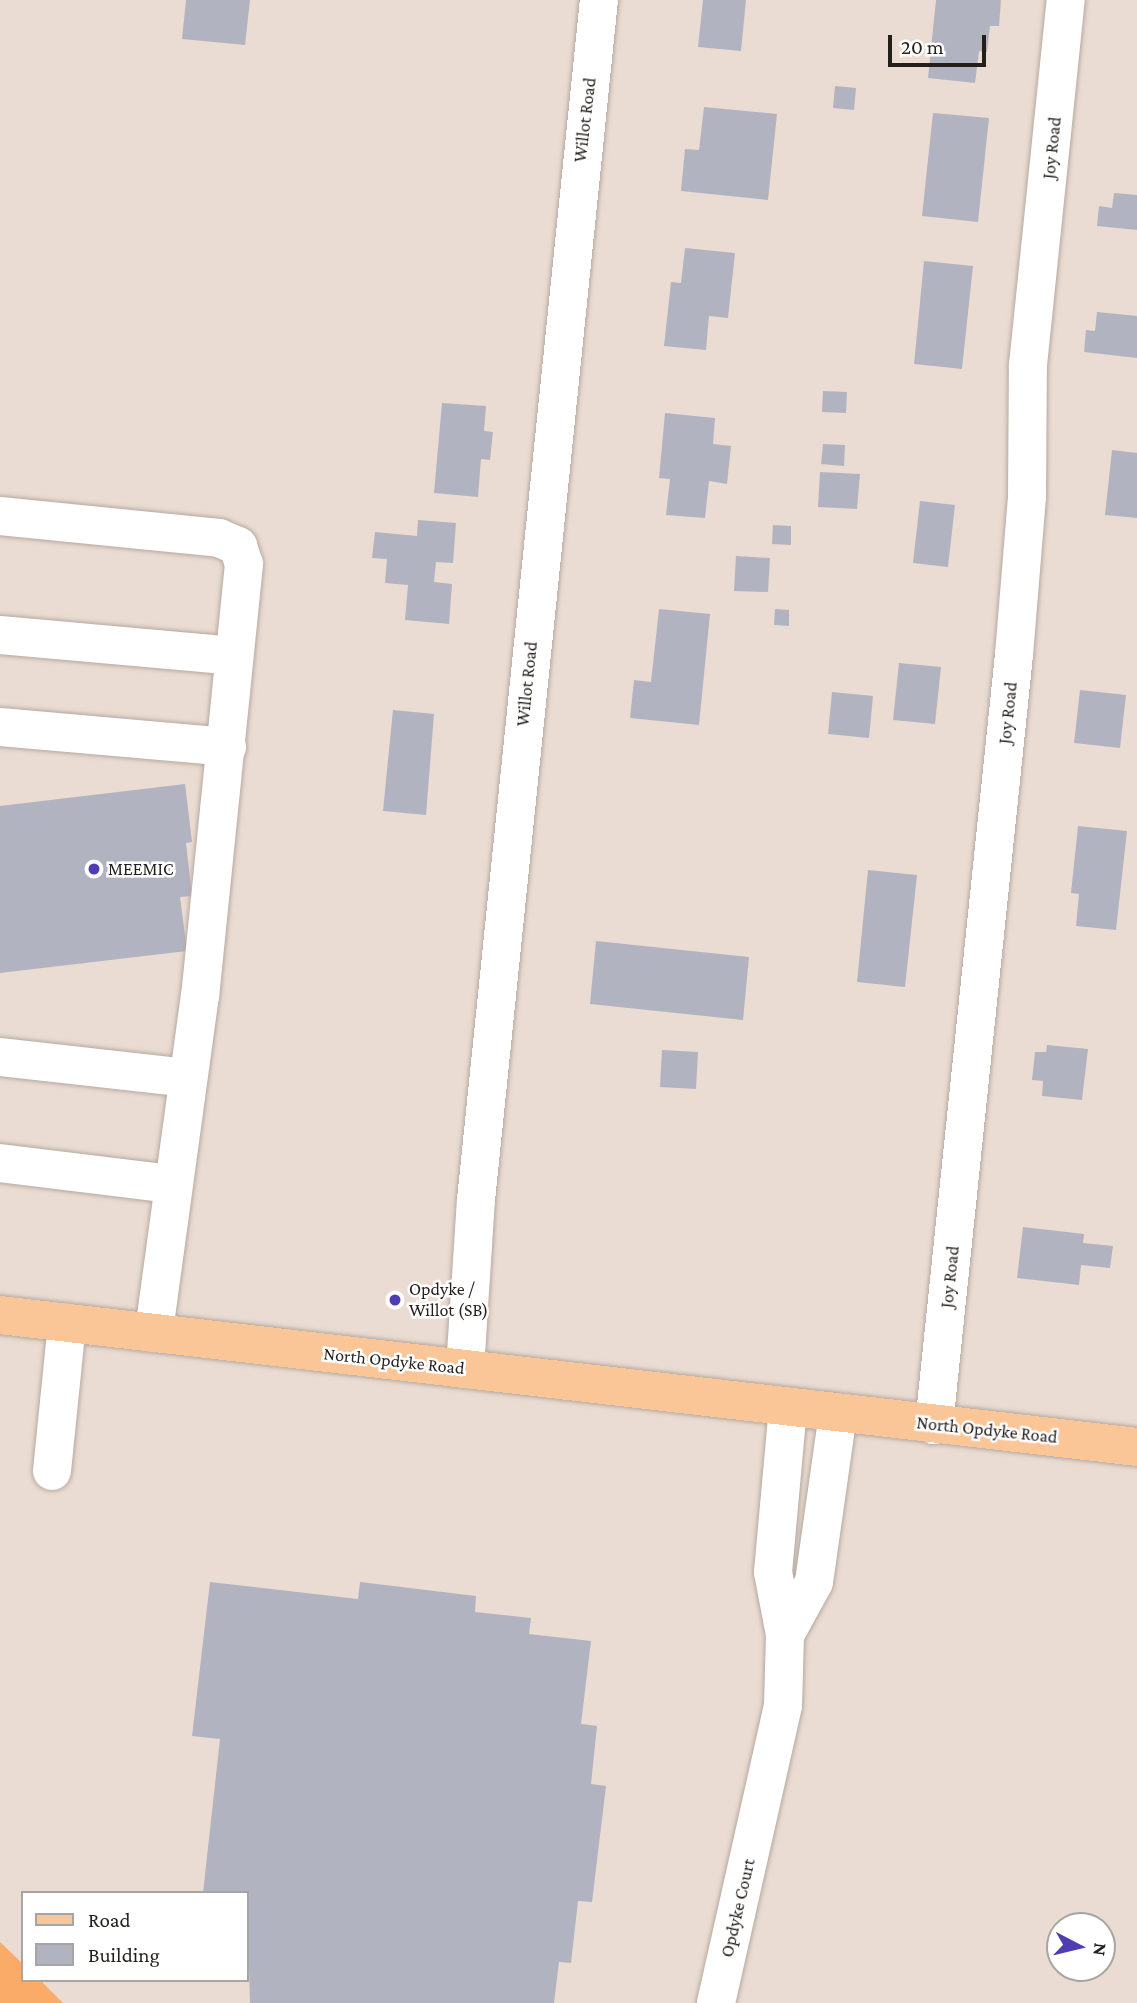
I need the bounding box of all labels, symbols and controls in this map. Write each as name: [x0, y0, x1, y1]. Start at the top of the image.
scale bar: [892, 21, 990, 65]
text: 20 m: [901, 35, 944, 59]
street label: Willot Road: [569, 76, 601, 164]
street label: Joy Road: [1038, 116, 1066, 180]
street label: Willot Road: [512, 641, 542, 727]
street label: Joy Road: [994, 681, 1022, 745]
place label: MEEMIC: [108, 858, 173, 880]
marker: MEEMIC: [86, 861, 102, 877]
street label: Joy Road: [936, 1245, 964, 1309]
place label: Opdyke / Willot (SB): [409, 1279, 488, 1322]
marker: Opdyke / Willot (SB): [387, 1292, 403, 1308]
street label: North Opdyke Road: [322, 1343, 466, 1379]
street label: North Opdyke Road: [915, 1412, 1059, 1448]
street label: Opdyke Court: [716, 1857, 760, 1959]
legend: [21, 1891, 248, 1982]
text: Road: [88, 1908, 131, 1932]
north arrow: [1046, 1912, 1116, 1982]
text: N: [1089, 1942, 1112, 1957]
text: Building: [88, 1943, 160, 1967]

